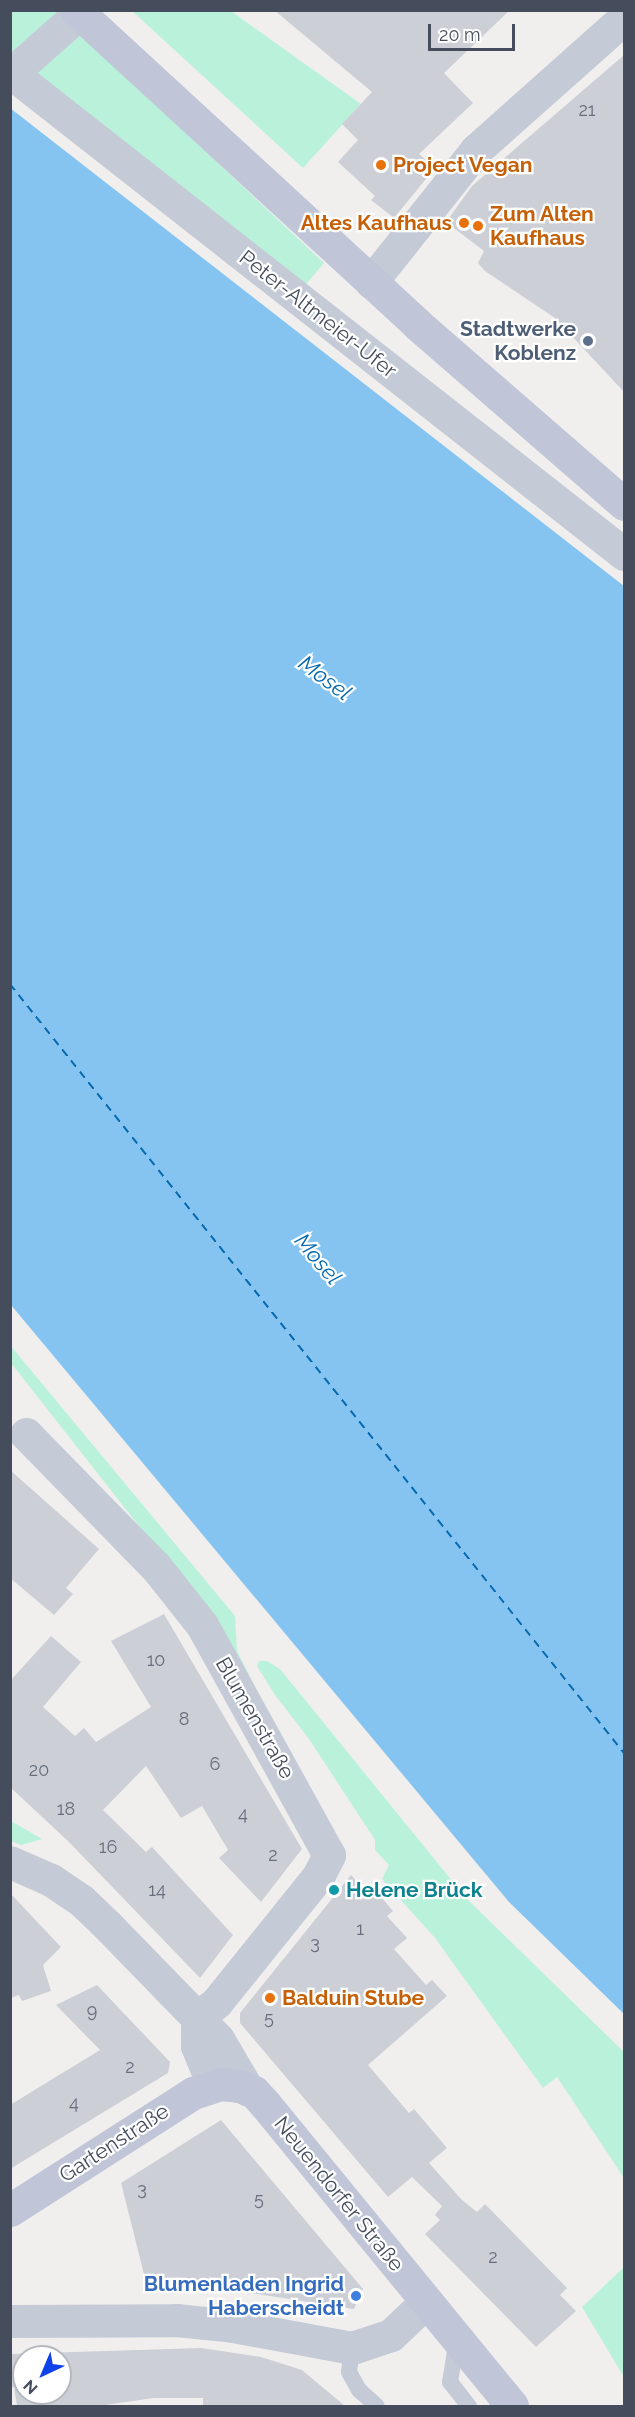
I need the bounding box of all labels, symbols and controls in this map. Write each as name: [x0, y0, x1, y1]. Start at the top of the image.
scale bar: [431, 12, 518, 50]
text: 20 m: [439, 24, 481, 45]
house number: 21: [578, 99, 596, 121]
place label: Project Vegan: [393, 152, 533, 178]
marker: Project Vegan: [374, 158, 388, 172]
place label: Zum Alten Kaufhaus: [490, 201, 594, 251]
place label: Altes Kaufhaus: [301, 210, 452, 236]
marker: Altes Kaufhaus: [457, 216, 471, 230]
marker: Zum Alten Kaufhaus: [471, 219, 485, 233]
street label: Peter-Altmeier-Ufer: [234, 245, 402, 383]
place label: Stadtwerke Koblenz: [460, 316, 576, 366]
marker: Stadtwerke Koblenz: [581, 334, 595, 348]
water label: Mosel: [294, 650, 356, 706]
water label: Mosel: [289, 1228, 347, 1290]
house number: 10: [147, 1649, 165, 1671]
street label: Blumenstraße: [210, 1653, 300, 1783]
house number: 8: [179, 1708, 189, 1730]
house number: 6: [210, 1753, 220, 1775]
house number: 20: [29, 1759, 49, 1781]
house number: 18: [57, 1798, 75, 1820]
house number: 4: [238, 1803, 248, 1825]
house number: 16: [99, 1836, 117, 1858]
house number: 2: [268, 1844, 278, 1866]
place label: Helene Brück: [346, 1877, 483, 1903]
house number: 14: [148, 1879, 166, 1901]
marker: Helene Brück: [327, 1883, 341, 1897]
house number: 1: [356, 1918, 364, 1940]
house number: 3: [310, 1932, 320, 1954]
place label: Balduin Stube: [282, 1985, 424, 2011]
marker: Balduin Stube: [263, 1991, 277, 2005]
house number: 9: [87, 2000, 97, 2022]
house number: 5: [264, 2007, 274, 2029]
house number: 2: [125, 2056, 135, 2078]
house number: 4: [69, 2092, 79, 2114]
street label: Gartenstraße: [55, 2098, 173, 2188]
street label: Neuendorfer Straße: [269, 2111, 409, 2277]
house number: 3: [137, 2178, 147, 2200]
house number: 5: [254, 2188, 264, 2210]
house number: 2: [488, 2246, 498, 2268]
place label: Blumenladen Ingrid Haberscheidt: [144, 2271, 344, 2321]
marker: Blumenladen Ingrid Haberscheidt: [349, 2289, 363, 2303]
north arrow: [12, 2345, 72, 2405]
text: N: [20, 2376, 42, 2398]

